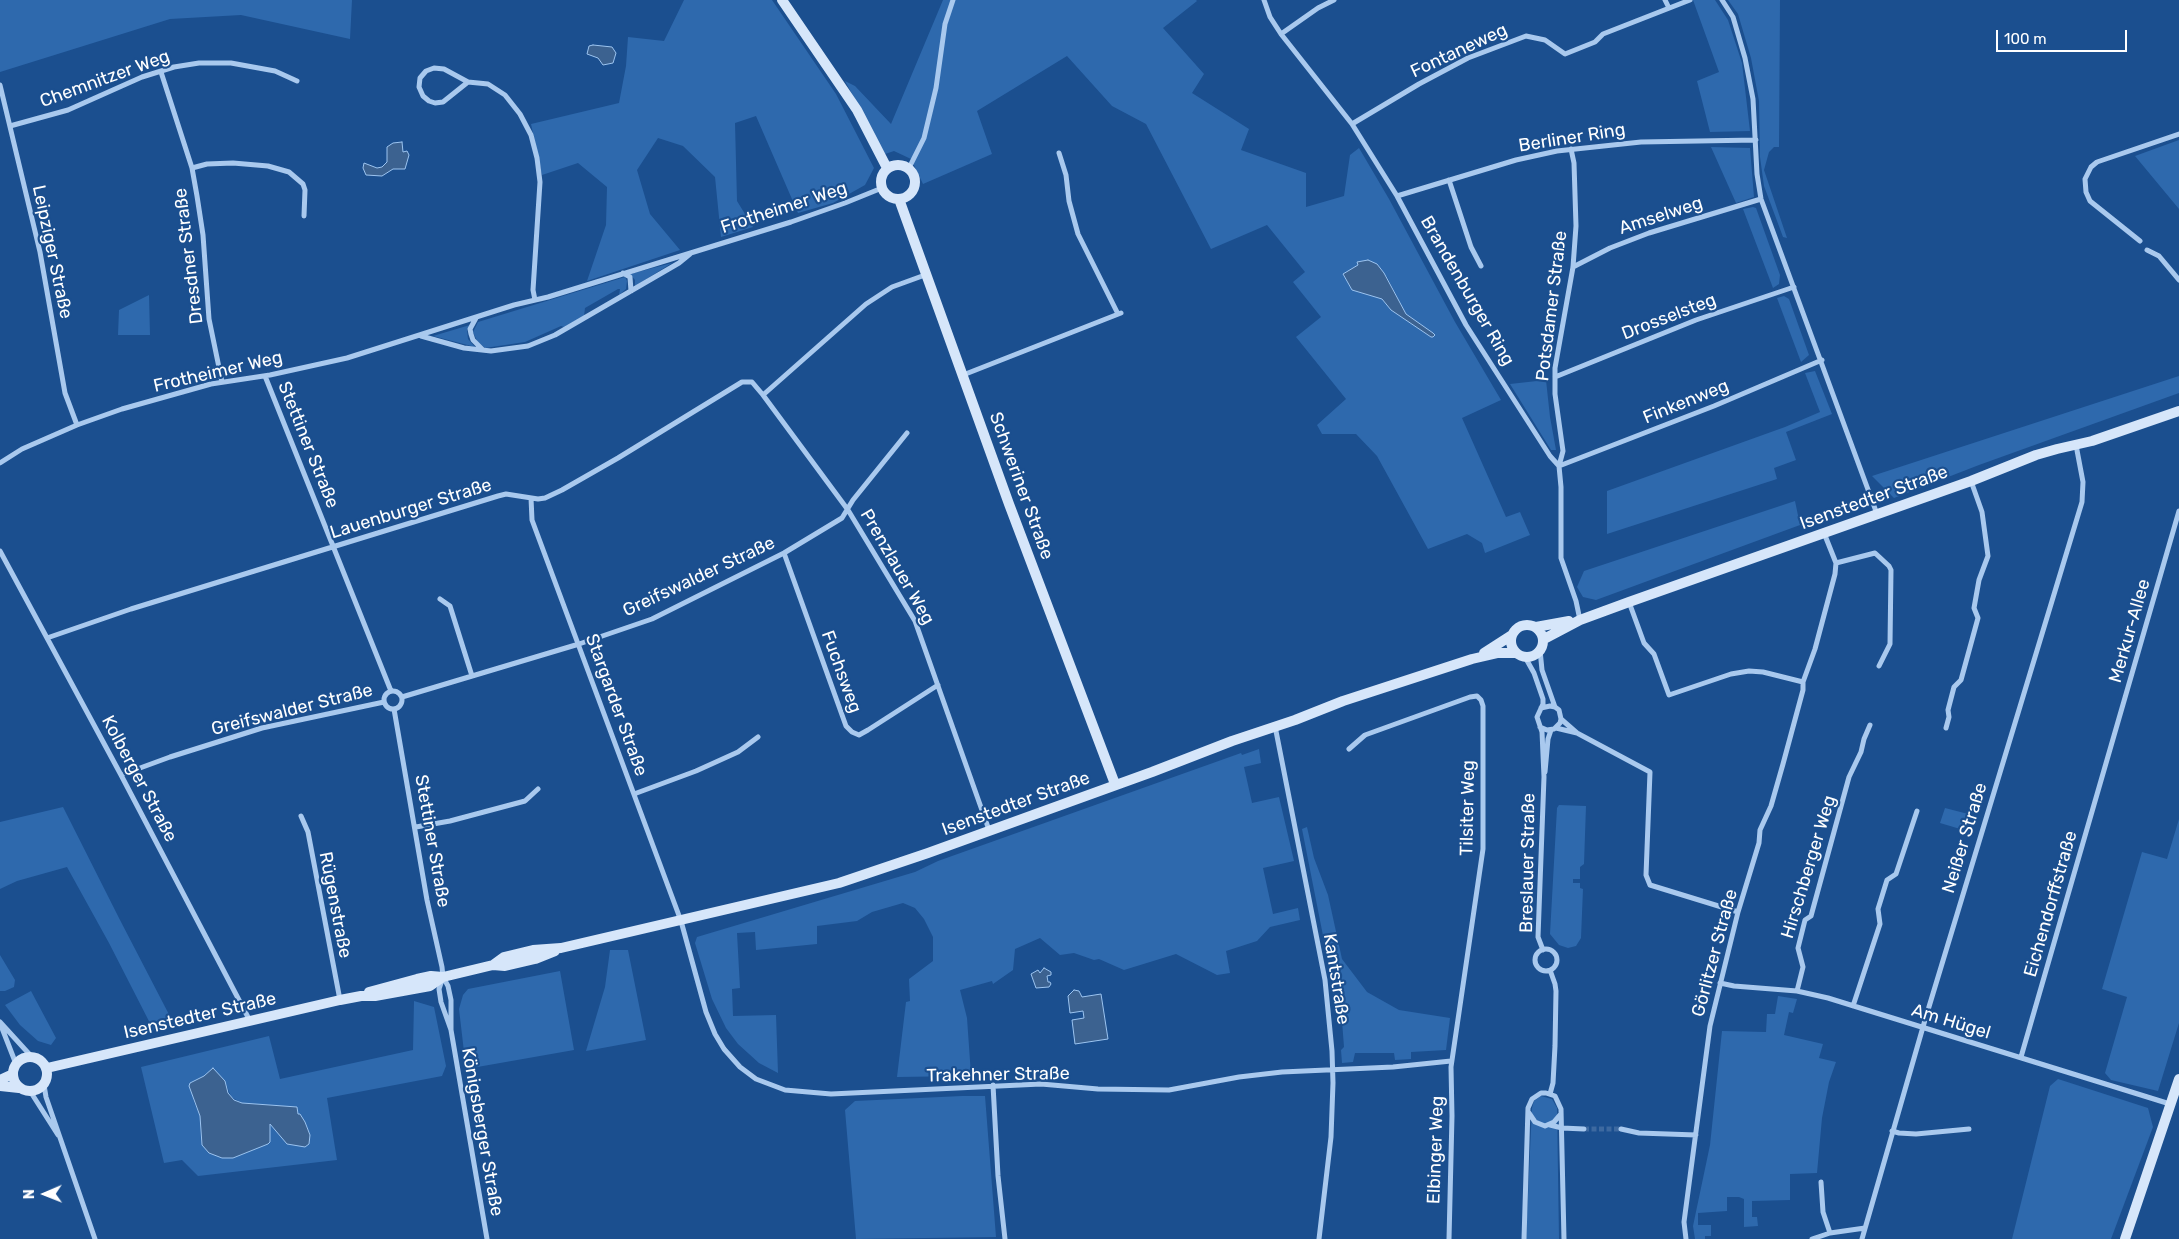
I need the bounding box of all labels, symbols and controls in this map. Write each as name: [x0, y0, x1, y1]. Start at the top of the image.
street label: Fontaneweg: [1407, 19, 1511, 83]
scale bar: [1999, 20, 2130, 52]
text: 100 m: [2004, 30, 2046, 48]
street label: Chemnitzer Weg: [37, 45, 173, 113]
street label: Berliner Ring: [1517, 119, 1627, 157]
street label: Frotheimer Weg: [718, 177, 850, 239]
street label: Leipziger Straße: [27, 183, 77, 321]
street label: Dresdner Straße: [170, 187, 208, 325]
street label: Amselweg: [1616, 192, 1706, 240]
street label: Brandenburger Ring: [1415, 212, 1519, 370]
street label: Potsdamer Straße: [1532, 230, 1572, 382]
street label: Drosselsteg: [1619, 289, 1719, 345]
street label: Frotheimer Weg: [151, 347, 285, 397]
street label: Finkenweg: [1640, 375, 1732, 429]
street label: Stettiner Straße: [273, 379, 343, 511]
street label: Schweriner Straße: [984, 409, 1058, 563]
street label: Isenstedter Straße: [1797, 461, 1951, 535]
street label: Lauenburger Straße: [328, 474, 494, 544]
street label: Prenzlauer Weg: [855, 505, 939, 629]
street label: Greifswalder Straße: [620, 532, 778, 622]
street label: Merkur-Allee: [2105, 577, 2155, 685]
street label: Fuchsweg: [816, 628, 866, 716]
street label: Stargarder Straße: [580, 631, 652, 779]
street label: Greifswalder Straße: [209, 680, 375, 740]
street label: Kolberger Straße: [97, 712, 181, 846]
street label: Tilsiter Weg: [1456, 760, 1480, 856]
street label: Isenstedter Straße: [939, 767, 1093, 841]
street label: Stettiner Straße: [410, 773, 454, 909]
street label: Neißer Straße: [1938, 780, 1992, 896]
street label: Breslauer Straße: [1516, 793, 1540, 933]
street label: Hirschberger Weg: [1777, 793, 1841, 941]
street label: Eichendorffstraße: [2020, 828, 2082, 980]
street label: Rügenstraße: [314, 850, 356, 960]
street label: Görlitzer Straße: [1688, 887, 1742, 1019]
street label: Kantstraße: [1318, 932, 1354, 1026]
street label: Isenstedter Straße: [122, 988, 278, 1044]
street label: Am Hügel: [1909, 1000, 1993, 1044]
street label: Königsberger Straße: [457, 1046, 507, 1218]
street label: Trakehner Straße: [926, 1063, 1070, 1087]
street label: Elbinger Weg: [1423, 1096, 1449, 1204]
north arrow: [20, 1169, 70, 1219]
text: N: [21, 1189, 38, 1199]

